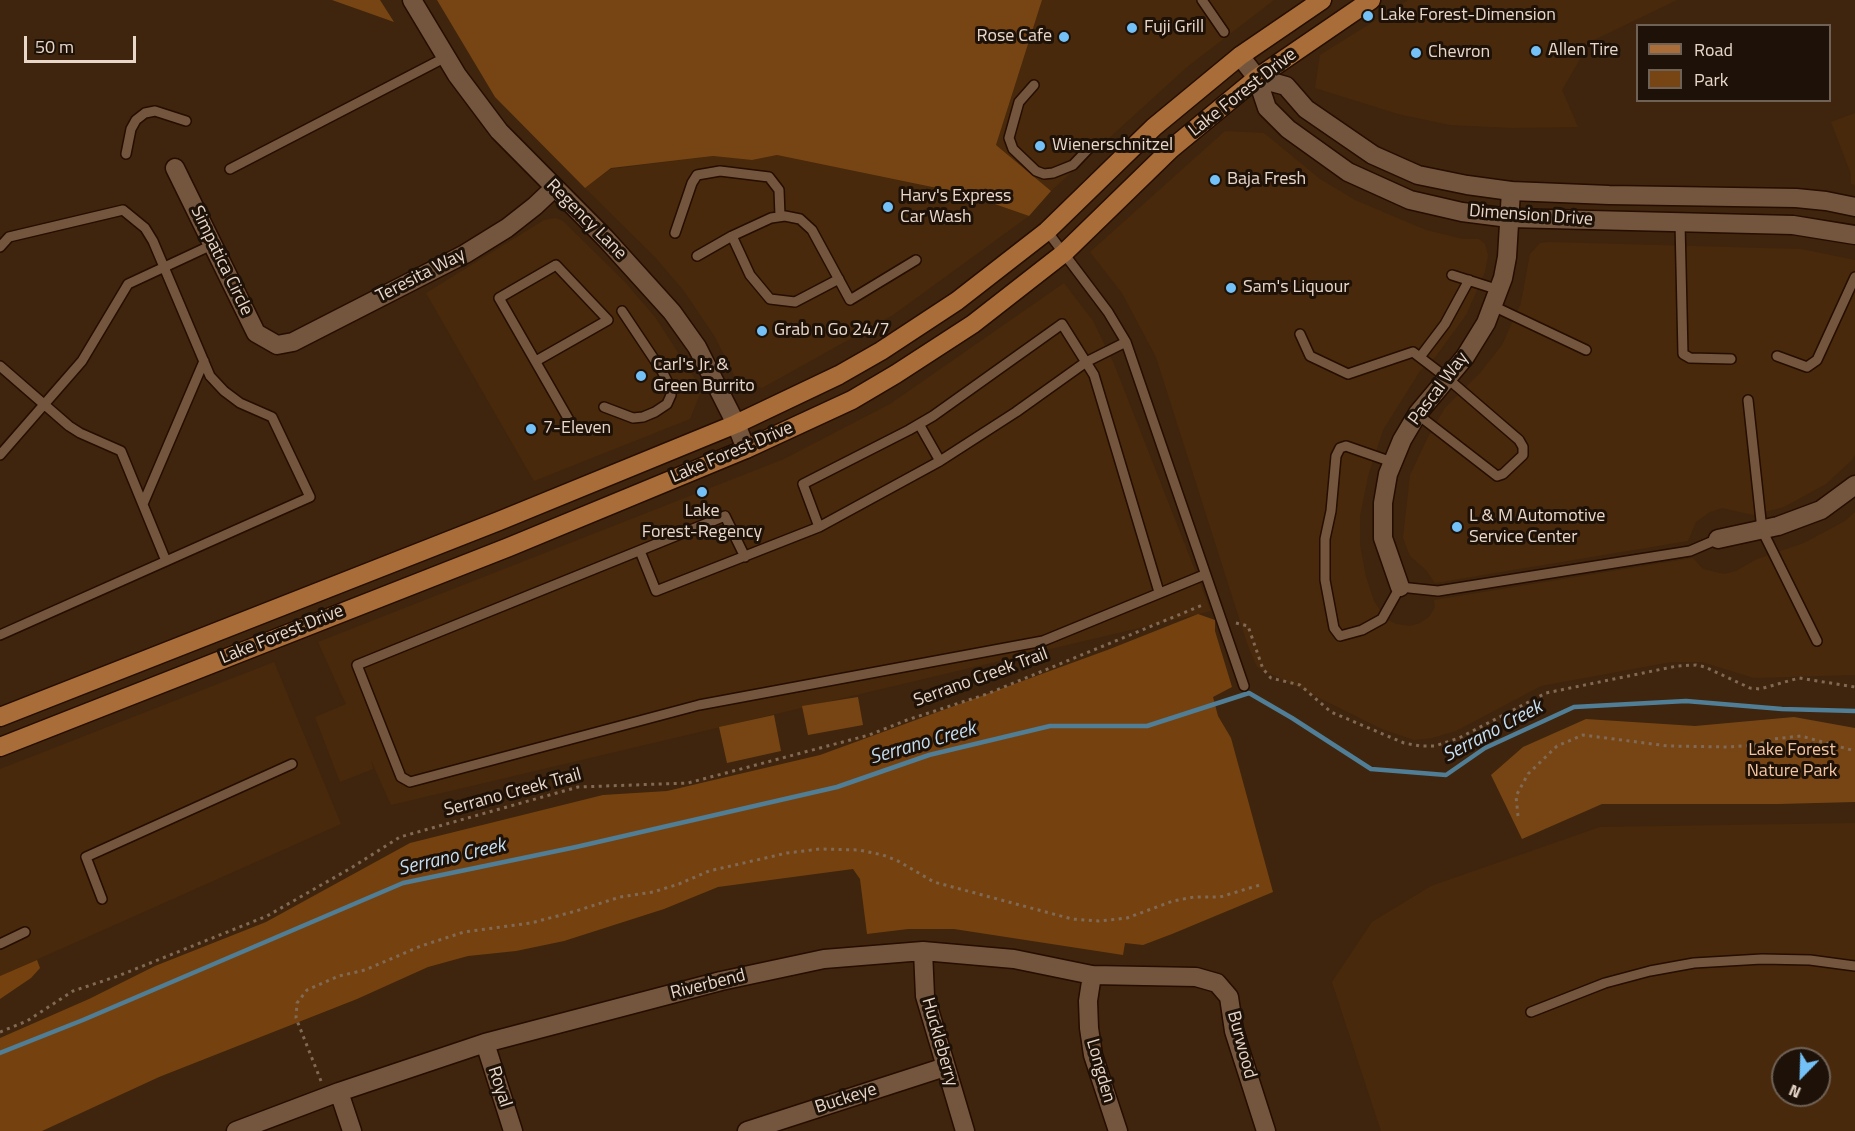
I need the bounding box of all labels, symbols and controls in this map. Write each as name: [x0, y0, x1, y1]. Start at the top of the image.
place label: Lake Forest-Dimension: [1380, 5, 1556, 27]
marker: Lake Forest-Dimension: [1361, 9, 1375, 23]
place label: Fuji Grill: [1144, 17, 1204, 39]
marker: Fuji Grill: [1125, 21, 1139, 35]
scale bar: [27, 24, 140, 62]
legend: [1636, 24, 1831, 102]
place label: Rose Cafe: [976, 26, 1052, 48]
marker: Rose Cafe: [1057, 30, 1071, 44]
text: 50 m: [35, 33, 74, 60]
text: Road: [1694, 36, 1733, 63]
place label: Allen Tire: [1548, 40, 1618, 62]
place label: Chevron: [1428, 42, 1490, 64]
street label: Lake Forest Drive: [1185, 44, 1301, 142]
marker: Allen Tire: [1529, 44, 1543, 58]
marker: Chevron: [1409, 46, 1423, 60]
text: Park: [1694, 66, 1728, 93]
place label: Wienerschnitzel: [1052, 135, 1173, 157]
marker: Wienerschnitzel: [1033, 139, 1047, 153]
place label: Baja Fresh: [1227, 169, 1306, 191]
marker: Baja Fresh: [1208, 173, 1222, 187]
street label: Regency Lane: [541, 175, 631, 265]
place label: Harv's Express Car Wash: [900, 186, 1011, 228]
marker: Harv's Express Car Wash: [881, 200, 895, 214]
street label: Dimension Drive: [1468, 201, 1594, 231]
street label: Simpatica Circle: [185, 203, 257, 319]
street label: Teresita Way: [373, 244, 469, 308]
place label: Sam's Liquour: [1243, 277, 1349, 299]
marker: Sam's Liquour: [1224, 281, 1238, 295]
place label: Grab n Go 24/7: [774, 320, 890, 342]
marker: Grab n Go 24/7: [755, 324, 769, 338]
street label: Pascal Way: [1404, 348, 1474, 430]
place label: Carl's Jr. & Green Burrito: [653, 355, 755, 398]
marker: Carl's Jr. & Green Burrito: [634, 369, 648, 383]
street label: Lake Forest Drive: [668, 417, 796, 489]
place label: 7-Eleven: [543, 418, 611, 440]
marker: 7-Eleven: [524, 422, 538, 436]
marker: Lake Forest-Regency: [695, 485, 709, 499]
place label: Lake Forest-Regency: [642, 501, 762, 544]
place label: L & M Automotive Service Center: [1469, 506, 1605, 548]
marker: L & M Automotive Service Center: [1450, 520, 1464, 534]
street label: Lake Forest Drive: [217, 600, 347, 670]
street label: Serrano Creek Trail: [911, 644, 1051, 712]
water label: Serrano Creek: [1439, 696, 1547, 768]
water label: Serrano Creek: [867, 717, 979, 771]
park label: Lake Forest Nature Park: [1747, 740, 1837, 783]
street label: Serrano Creek Trail: [442, 764, 584, 822]
water label: Serrano Creek: [396, 834, 508, 882]
street label: Riverbend: [668, 965, 748, 1005]
street label: Huckleberry: [916, 995, 962, 1089]
street label: Burwood: [1222, 1009, 1260, 1081]
street label: Longden: [1081, 1037, 1119, 1105]
north arrow: [1771, 1047, 1831, 1107]
street label: Royal: [482, 1064, 516, 1110]
street label: Buckeye: [812, 1079, 880, 1119]
text: N: [1785, 1079, 1805, 1105]

